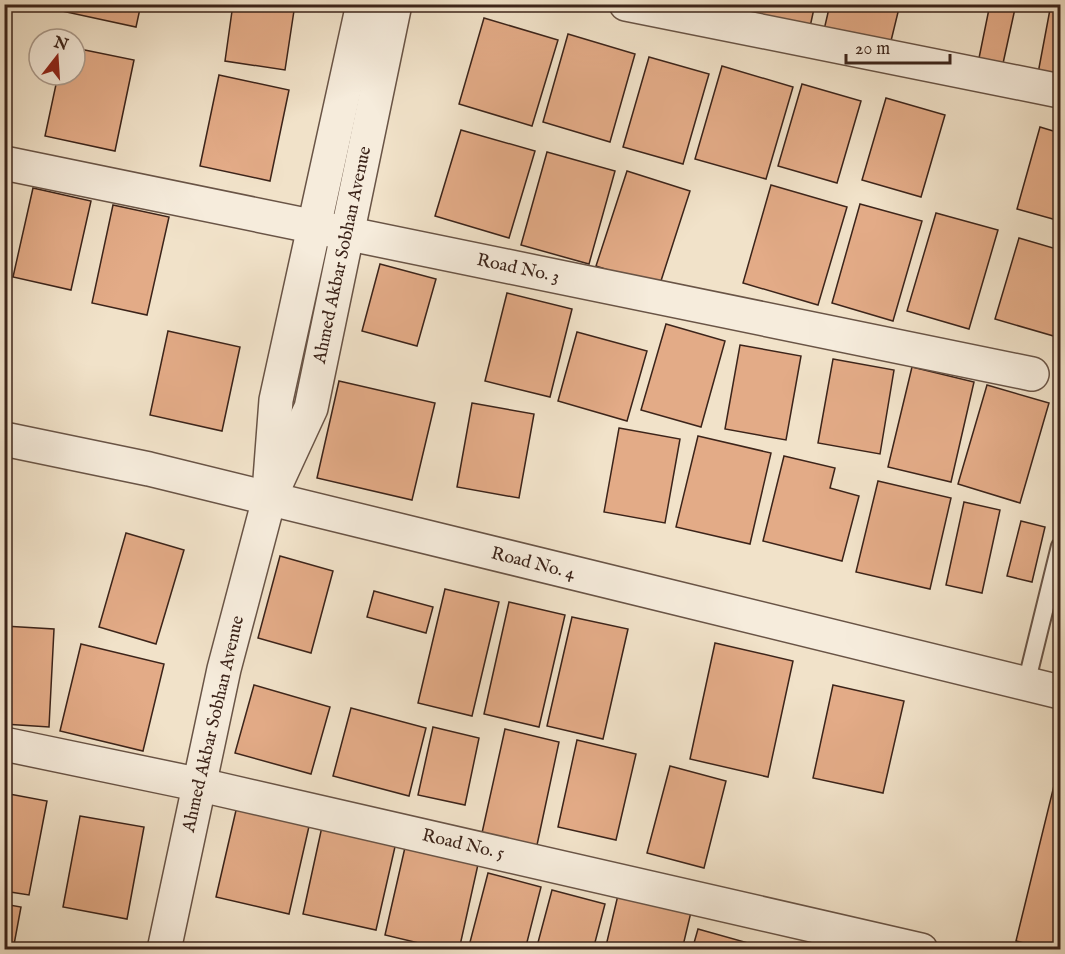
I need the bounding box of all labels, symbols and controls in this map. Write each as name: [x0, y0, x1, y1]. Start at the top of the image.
north arrow: [27, 27, 87, 87]
scale bar: [846, 27, 950, 65]
text: N: [50, 33, 70, 56]
text: 20 m: [855, 38, 890, 61]
street label: Ahmed Akbar Sobhan Avenue: [309, 144, 377, 367]
street label: Road No. 3: [475, 249, 561, 289]
street label: Road No. 4: [488, 542, 578, 586]
street label: Ahmed Akbar Sobhan Avenue: [178, 614, 250, 835]
street label: Road No. 5: [420, 824, 507, 866]

